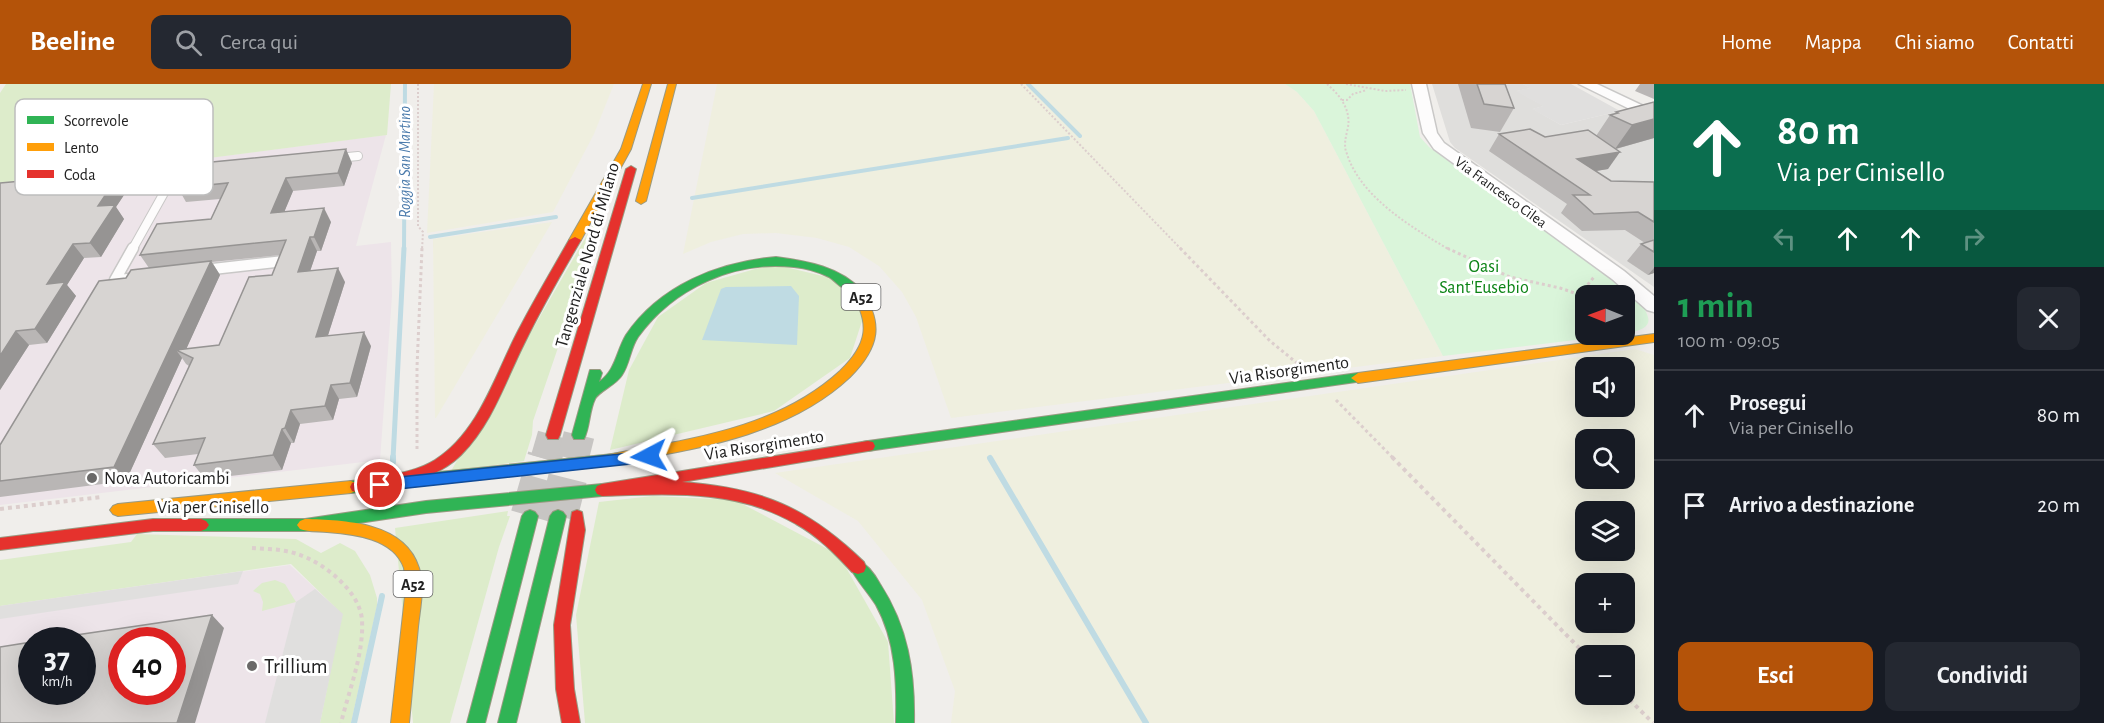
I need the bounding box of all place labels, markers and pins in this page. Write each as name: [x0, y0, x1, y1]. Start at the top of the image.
pin: [354, 459, 405, 510]
place label: Nova Autoricambi: [104, 470, 230, 488]
marker: Nova Autoricambi: [85, 471, 99, 485]
place label: Trillium: [264, 656, 328, 677]
marker: Trillium: [245, 659, 259, 673]

